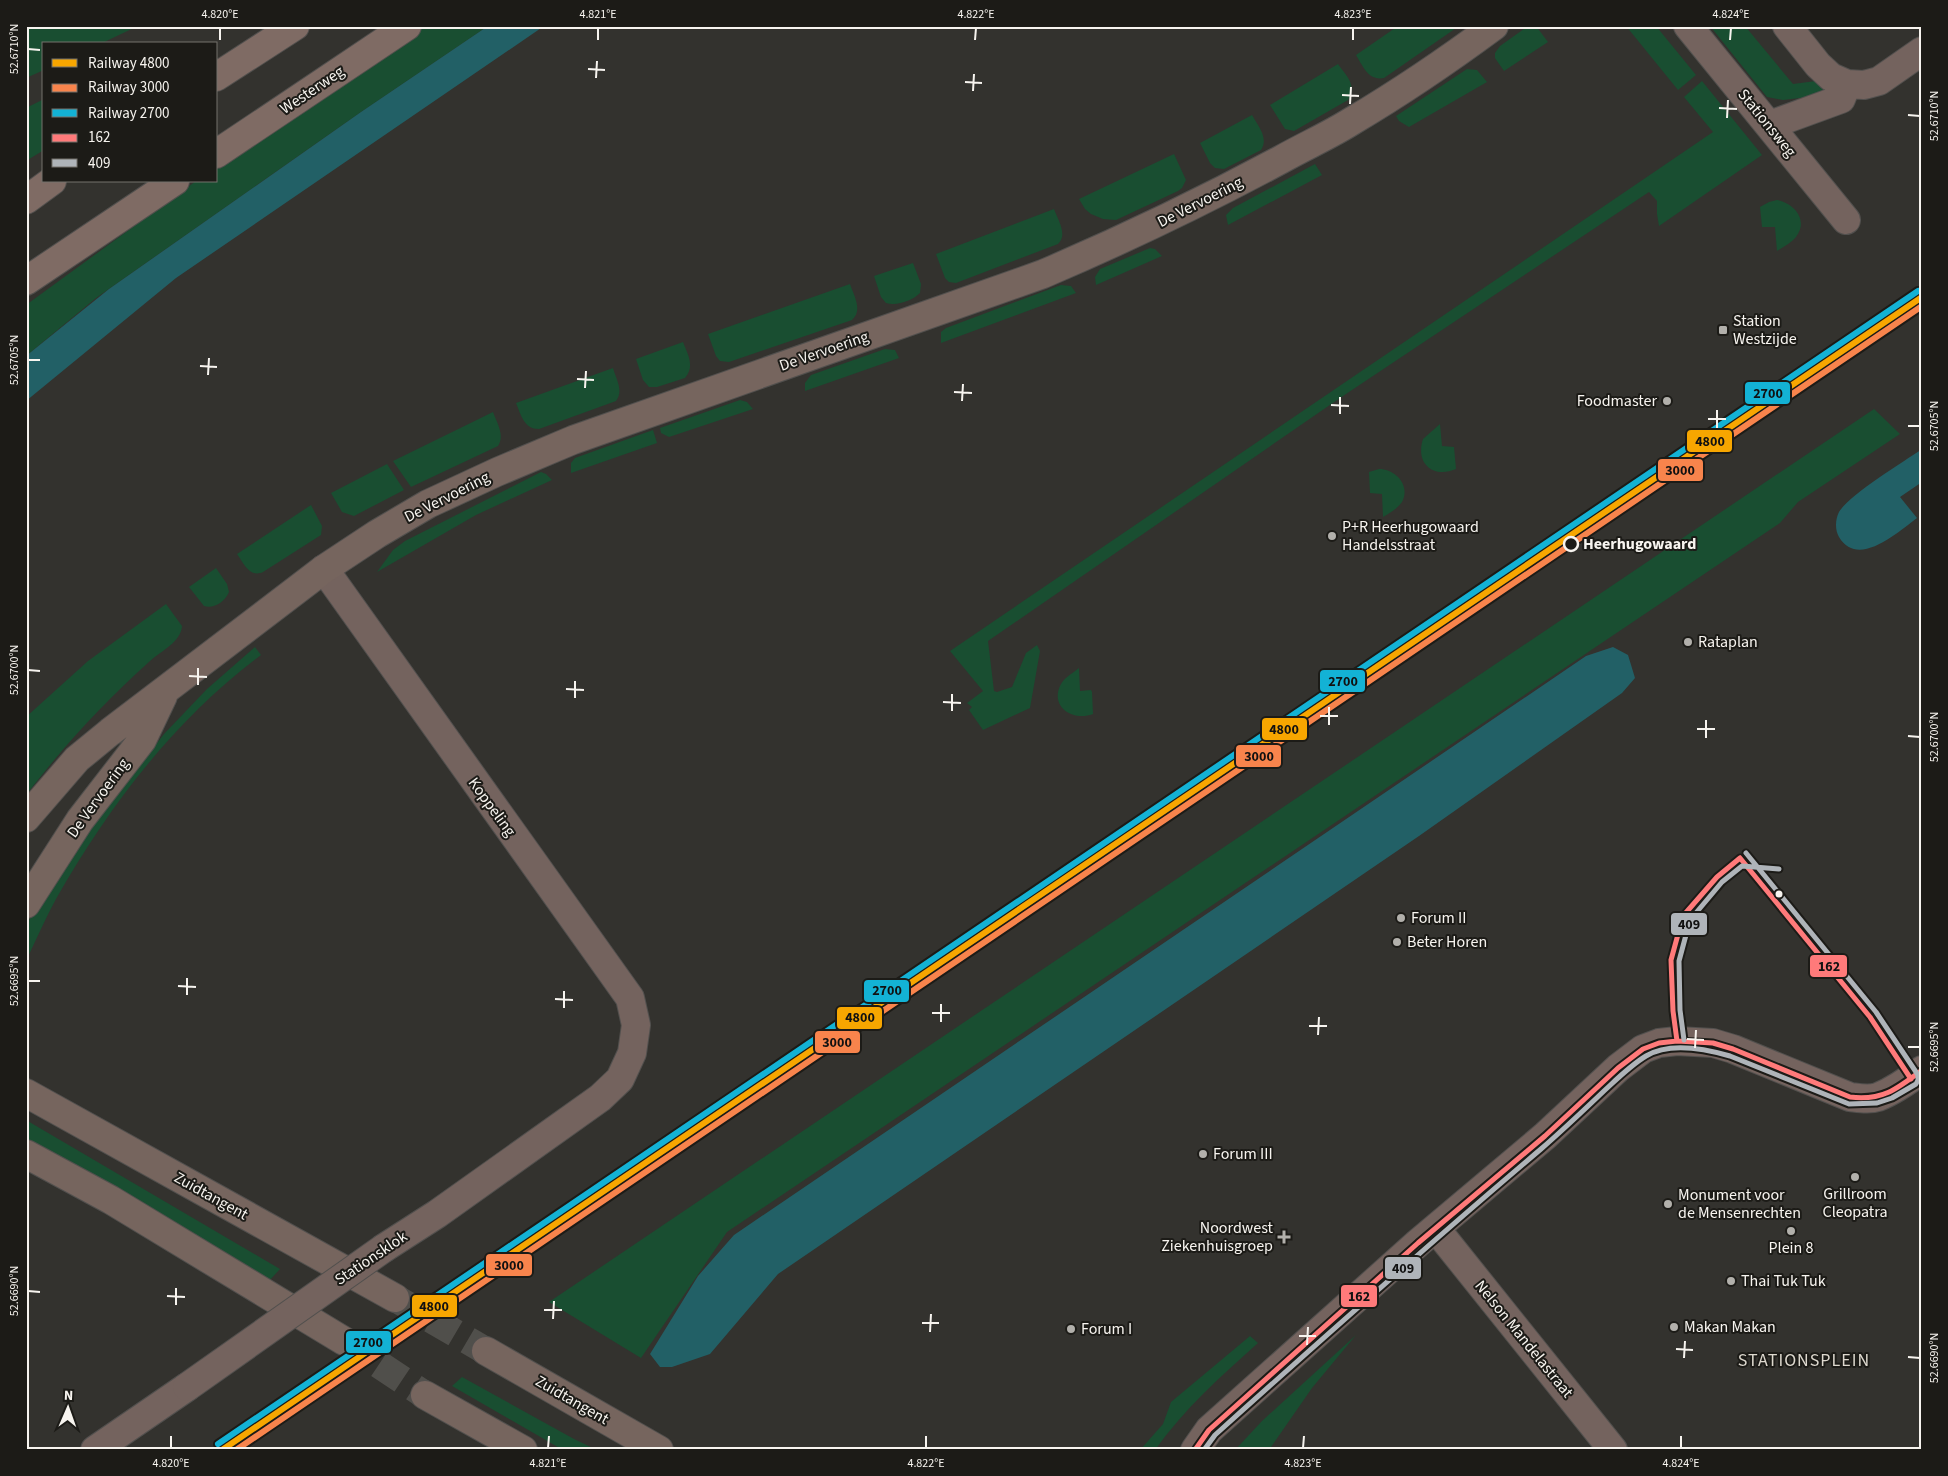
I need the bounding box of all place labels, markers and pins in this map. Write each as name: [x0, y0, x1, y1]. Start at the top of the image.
place label: Station Westzijde: [1733, 310, 1797, 350]
marker: Station Westzijde: [1717, 324, 1729, 336]
place label: Foodmaster: [1577, 390, 1657, 412]
marker: Foodmaster: [1661, 395, 1673, 407]
place label: P+R Heerhugowaard Handelsstraat: [1342, 516, 1479, 556]
marker: P+R Heerhugowaard Handelsstraat: [1326, 530, 1338, 542]
place label: Heerhugowaard: [1583, 533, 1696, 555]
marker: Heerhugowaard: [1563, 536, 1579, 552]
place label: Rataplan: [1698, 631, 1758, 653]
marker: Rataplan: [1682, 636, 1694, 648]
unlabelled marker: [1774, 889, 1784, 899]
place label: Forum II: [1411, 907, 1467, 929]
marker: Forum II: [1395, 912, 1407, 924]
place label: Beter Horen: [1407, 931, 1487, 953]
marker: Beter Horen: [1391, 936, 1403, 948]
place label: Forum III: [1213, 1143, 1273, 1165]
marker: Forum III: [1197, 1148, 1209, 1160]
marker: Grillroom Cleopatra: [1849, 1171, 1861, 1183]
place label: Grillroom Cleopatra: [1823, 1183, 1887, 1223]
place label: Monument voor de Mensenrechten: [1678, 1184, 1801, 1224]
marker: Monument voor de Mensenrechten: [1662, 1198, 1674, 1210]
place label: Noordwest Ziekenhuisgroep: [1161, 1217, 1274, 1257]
marker: Plein 8: [1785, 1225, 1797, 1237]
marker: Noordwest Ziekenhuisgroep: [1277, 1230, 1291, 1244]
place label: Plein 8: [1769, 1237, 1813, 1259]
place label: Thai Tuk Tuk: [1741, 1270, 1826, 1292]
marker: Thai Tuk Tuk: [1725, 1275, 1737, 1287]
place label: Makan Makan: [1684, 1316, 1776, 1338]
place label: Forum I: [1081, 1318, 1132, 1340]
marker: Makan Makan: [1668, 1321, 1680, 1333]
marker: Forum I: [1065, 1323, 1077, 1335]

